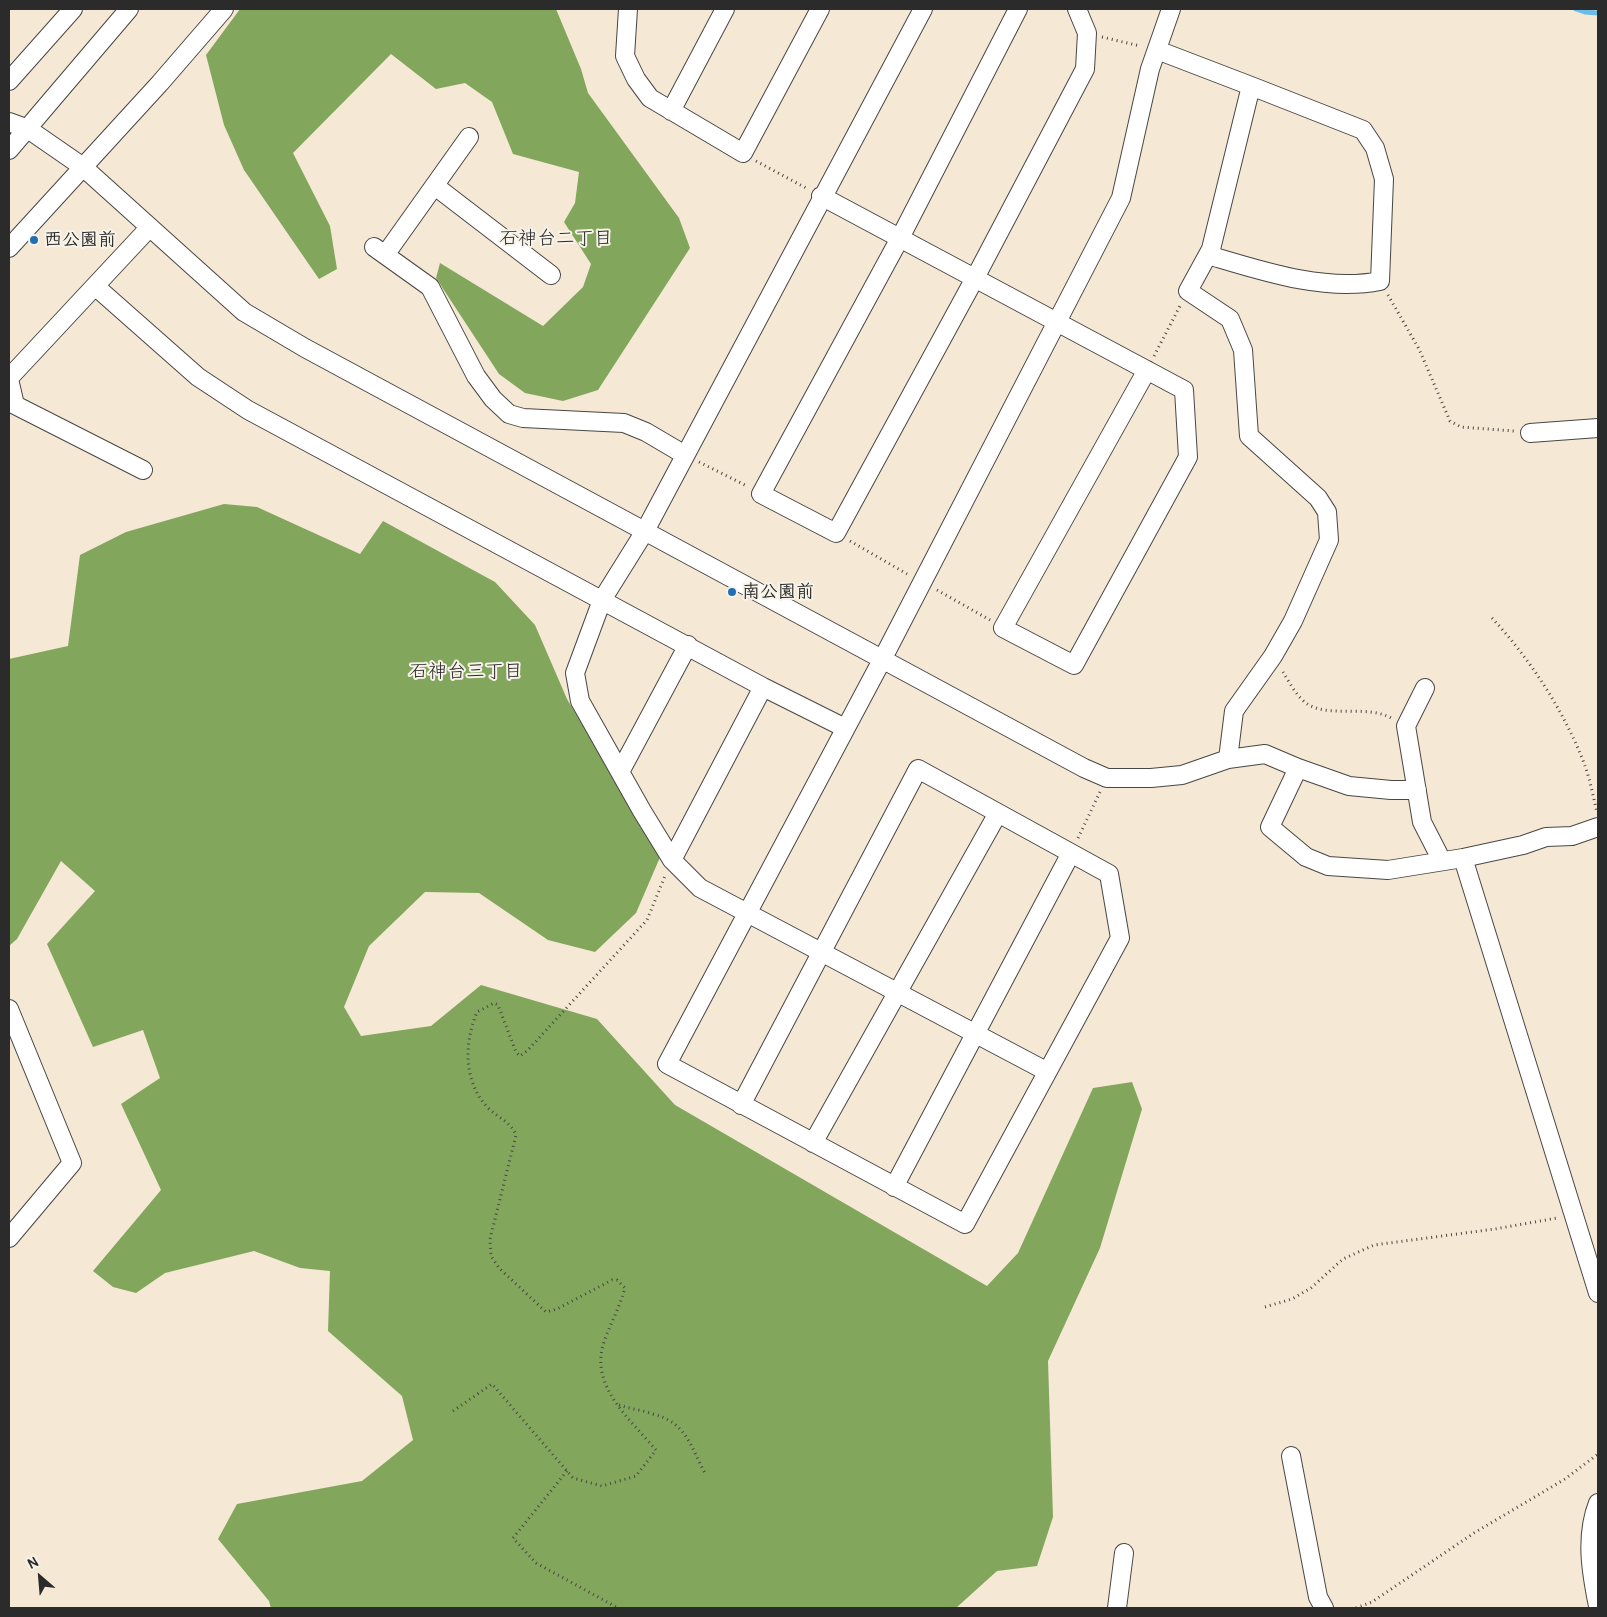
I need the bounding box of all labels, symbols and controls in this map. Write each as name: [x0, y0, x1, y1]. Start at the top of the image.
district label: 石神台二丁目: [499, 228, 613, 250]
place label: 西公園前: [44, 229, 116, 251]
marker: 西公園前: [28, 234, 40, 246]
place label: 南公園前: [742, 581, 814, 603]
marker: 南公園前: [726, 586, 738, 598]
district label: 石神台三丁目: [409, 661, 523, 683]
north arrow: [15, 1552, 65, 1602]
text: N: [25, 1553, 41, 1573]

